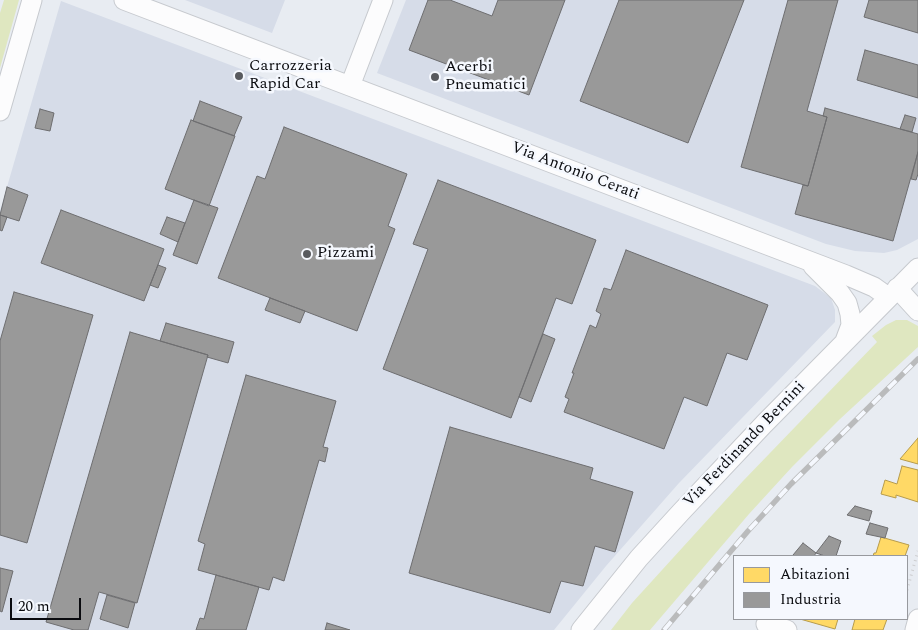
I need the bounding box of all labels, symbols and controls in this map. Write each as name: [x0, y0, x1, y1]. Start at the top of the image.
place label: Carrozzeria Rapid Car: [249, 57, 332, 95]
place label: Acerbi Pneumatici: [445, 58, 526, 96]
marker: Carrozzeria Rapid Car: [233, 70, 245, 82]
marker: Acerbi Pneumatici: [429, 71, 441, 83]
street label: Via Antonio Cerati: [508, 139, 642, 205]
place label: Pizzami: [317, 244, 374, 264]
marker: Pizzami: [301, 248, 313, 260]
street label: Via Ferdinando Bernini: [680, 378, 810, 512]
legend: [733, 555, 908, 620]
text: Abitazioni: [780, 563, 850, 586]
scale bar: [12, 588, 84, 620]
text: Industria: [780, 588, 841, 611]
text: 20 m: [18, 595, 50, 618]

